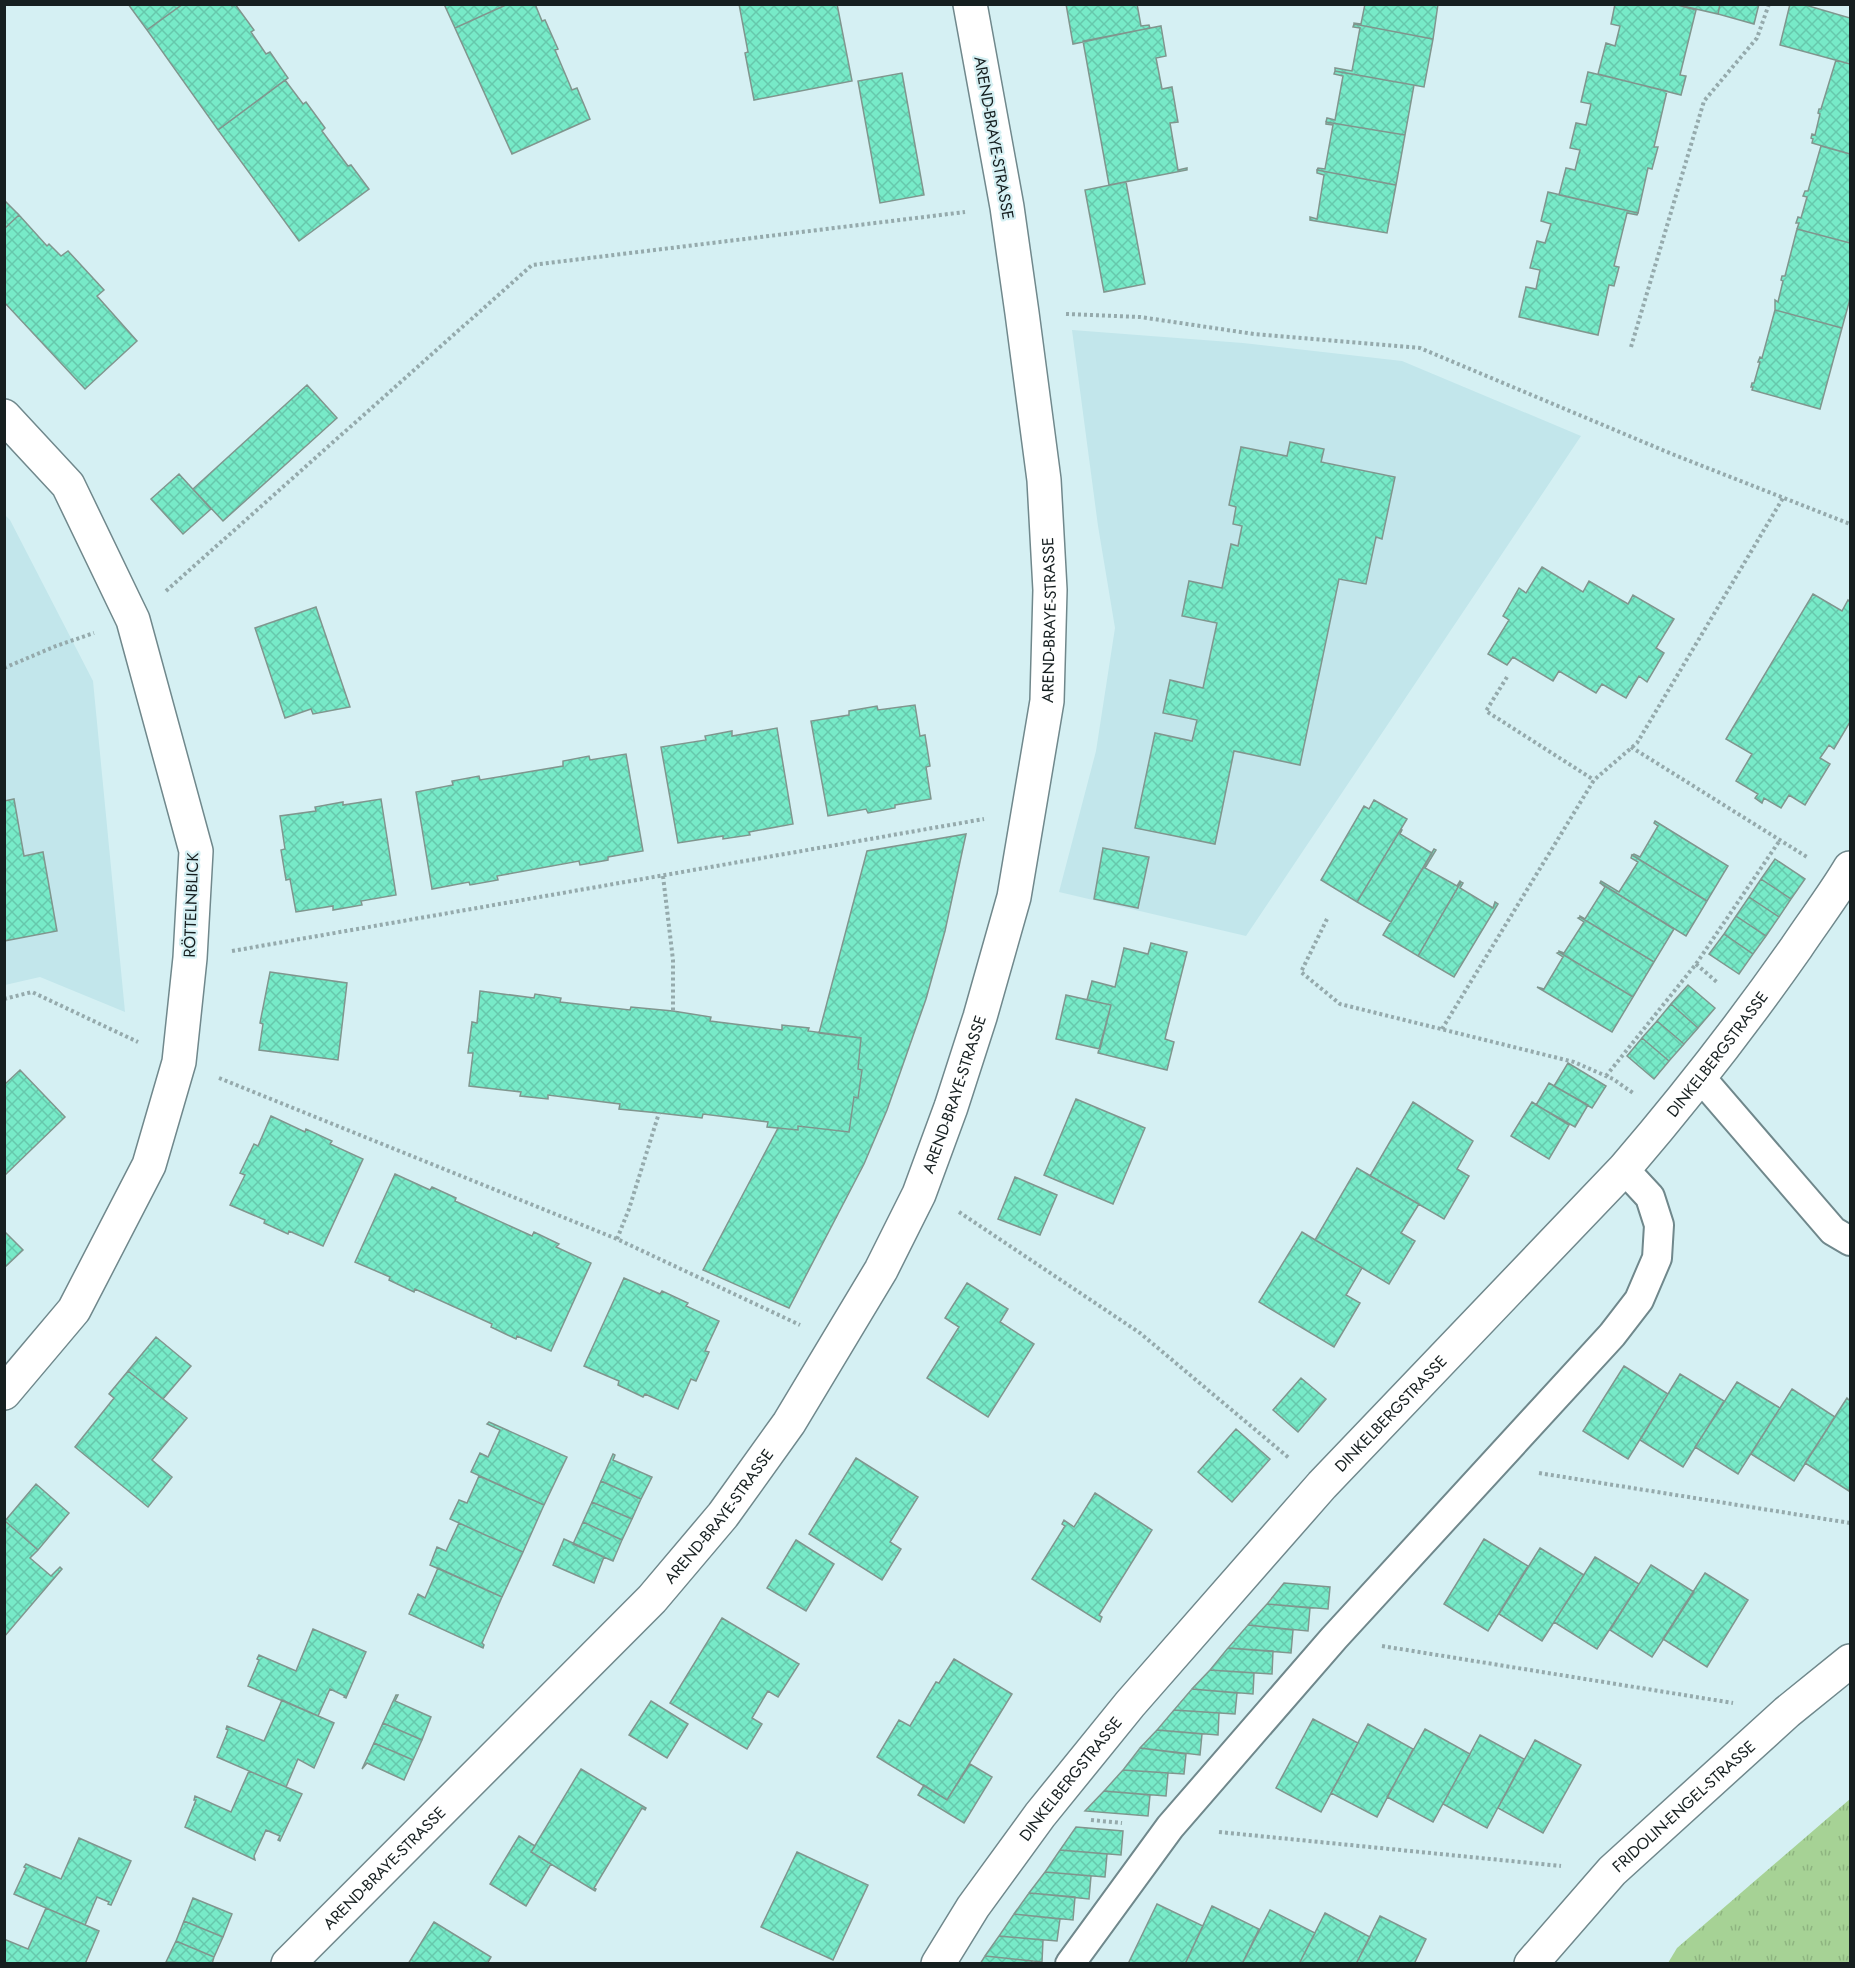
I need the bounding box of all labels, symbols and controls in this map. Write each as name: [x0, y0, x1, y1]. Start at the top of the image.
street label: AREND-BRAYE-STRASSE: [968, 55, 1020, 221]
street label: AREND-BRAYE-STRASSE: [1035, 537, 1062, 703]
street label: RÖTTELNBLICK: [178, 852, 204, 958]
street label: DINKELBERGSTRASSE: [1661, 986, 1773, 1122]
street label: AREND-BRAYE-STRASSE: [916, 1012, 991, 1176]
street label: DINKELBERGSTRASSE: [1329, 1350, 1452, 1477]
street label: AREND-BRAYE-STRASSE: [659, 1444, 779, 1588]
street label: DINKELBERGSTRASSE: [1013, 1711, 1127, 1846]
street label: FRIDOLIN-ENGEL-STRASSE: [1607, 1735, 1760, 1877]
street label: AREND-BRAYE-STRASSE: [317, 1801, 451, 1934]

